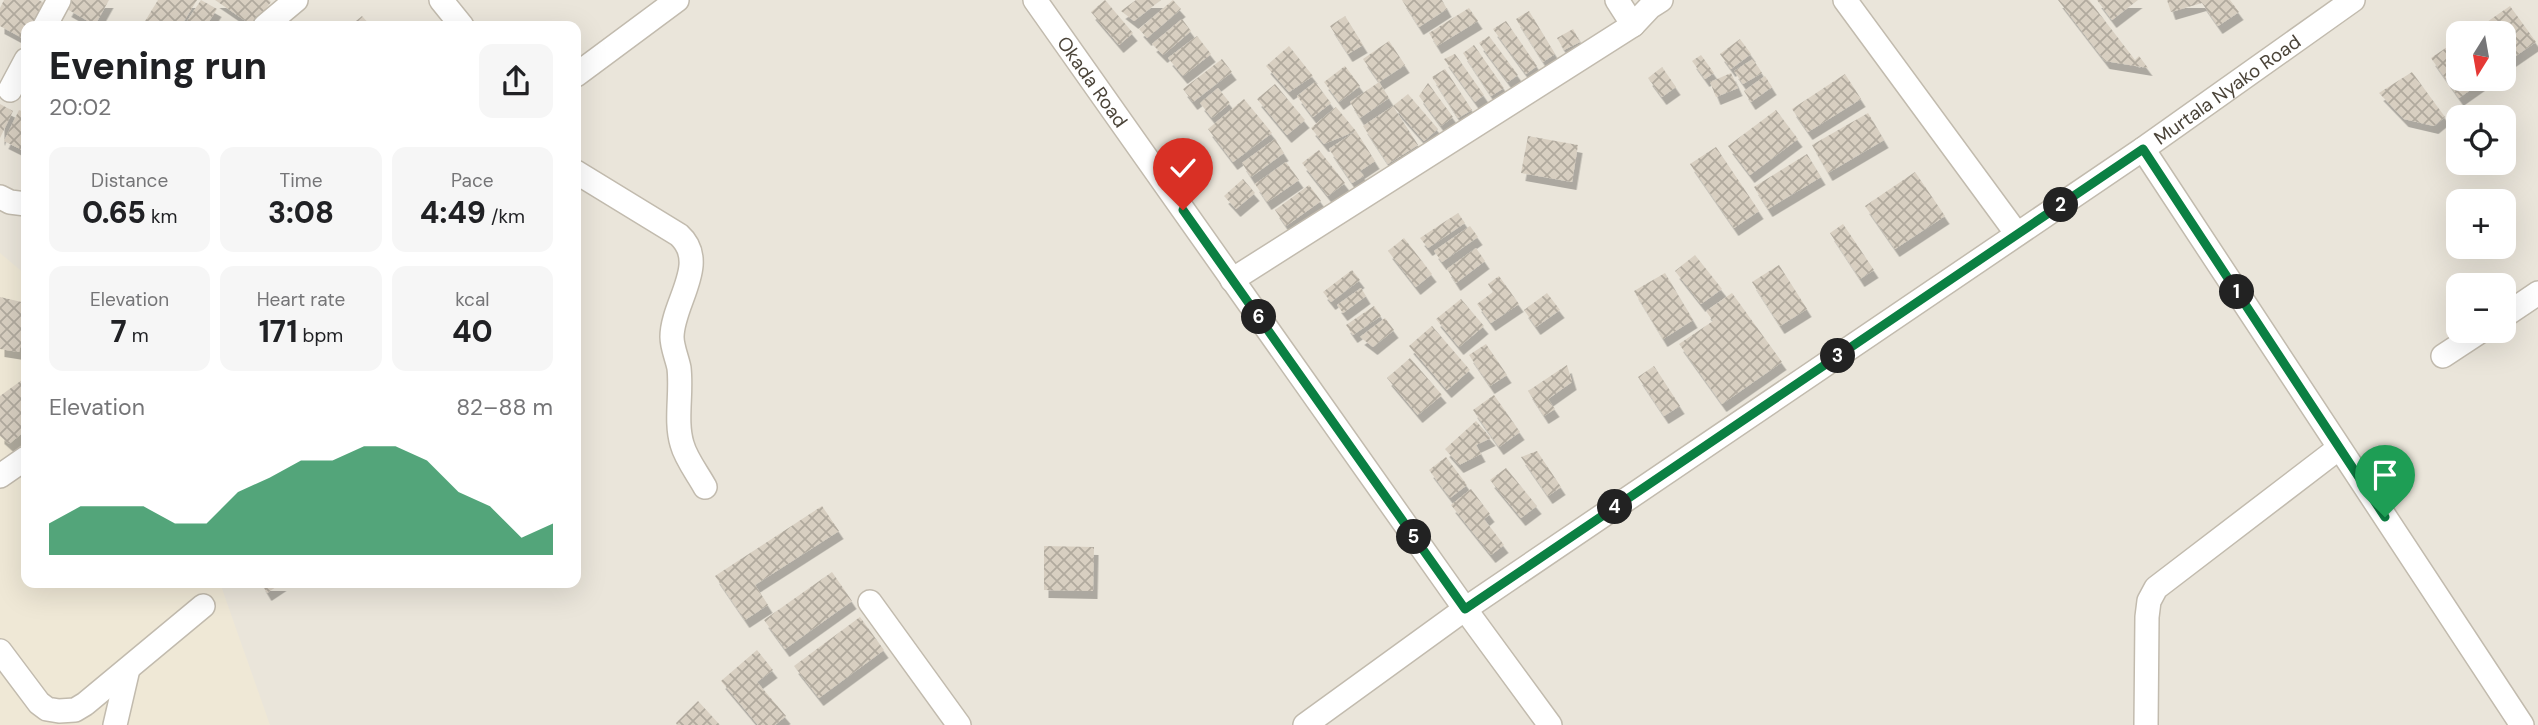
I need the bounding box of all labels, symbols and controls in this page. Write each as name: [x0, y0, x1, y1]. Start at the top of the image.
north arrow: [2446, 21, 2516, 91]
map controls: [2446, 21, 2516, 343]
street label: Murtala Nyako Road: [2149, 29, 2306, 150]
street label: Okada Road: [1051, 31, 1133, 133]
text: Evening run: [49, 41, 267, 91]
button: share: [479, 44, 553, 118]
text: 20:02: [49, 92, 111, 122]
button: locate: [2446, 105, 2516, 175]
pin: [1153, 138, 1213, 210]
icon: check: [1164, 149, 1202, 187]
text: Distance: [91, 168, 168, 193]
text: Time: [280, 168, 322, 193]
text: Pace: [451, 168, 494, 193]
pin: 2: [2044, 188, 2078, 222]
button: +: [2446, 189, 2516, 259]
text: 2: [2055, 192, 2066, 217]
text: 0.65: [82, 193, 146, 232]
text: 3:08: [268, 193, 334, 232]
text: 4:49: [420, 193, 486, 232]
text: km: [146, 204, 177, 229]
text: /km: [486, 204, 525, 229]
button: −: [2446, 273, 2516, 343]
pin: 1: [2220, 274, 2254, 310]
text: 1: [2233, 279, 2240, 304]
text: Elevation: [90, 287, 169, 312]
text: Heart rate: [257, 287, 345, 312]
text: kcal: [455, 287, 489, 312]
pin: 6: [1242, 300, 1276, 334]
text: 6: [1252, 304, 1265, 329]
text: 7: [111, 312, 127, 351]
text: 171: [259, 312, 298, 351]
text: 40: [452, 312, 493, 351]
text: m: [127, 323, 149, 348]
text: bpm: [298, 323, 343, 348]
pin: 3: [1820, 338, 1856, 374]
text: 3: [1832, 343, 1843, 368]
text: Elevation: [49, 392, 145, 422]
text: 82–88 m: [456, 392, 553, 422]
pin: [2355, 445, 2415, 517]
icon: arrive: [2366, 456, 2404, 494]
pin: 4: [1598, 490, 1632, 524]
text: 4: [1608, 494, 1621, 519]
pin: 5: [1396, 520, 1432, 554]
text: 5: [1408, 524, 1419, 549]

